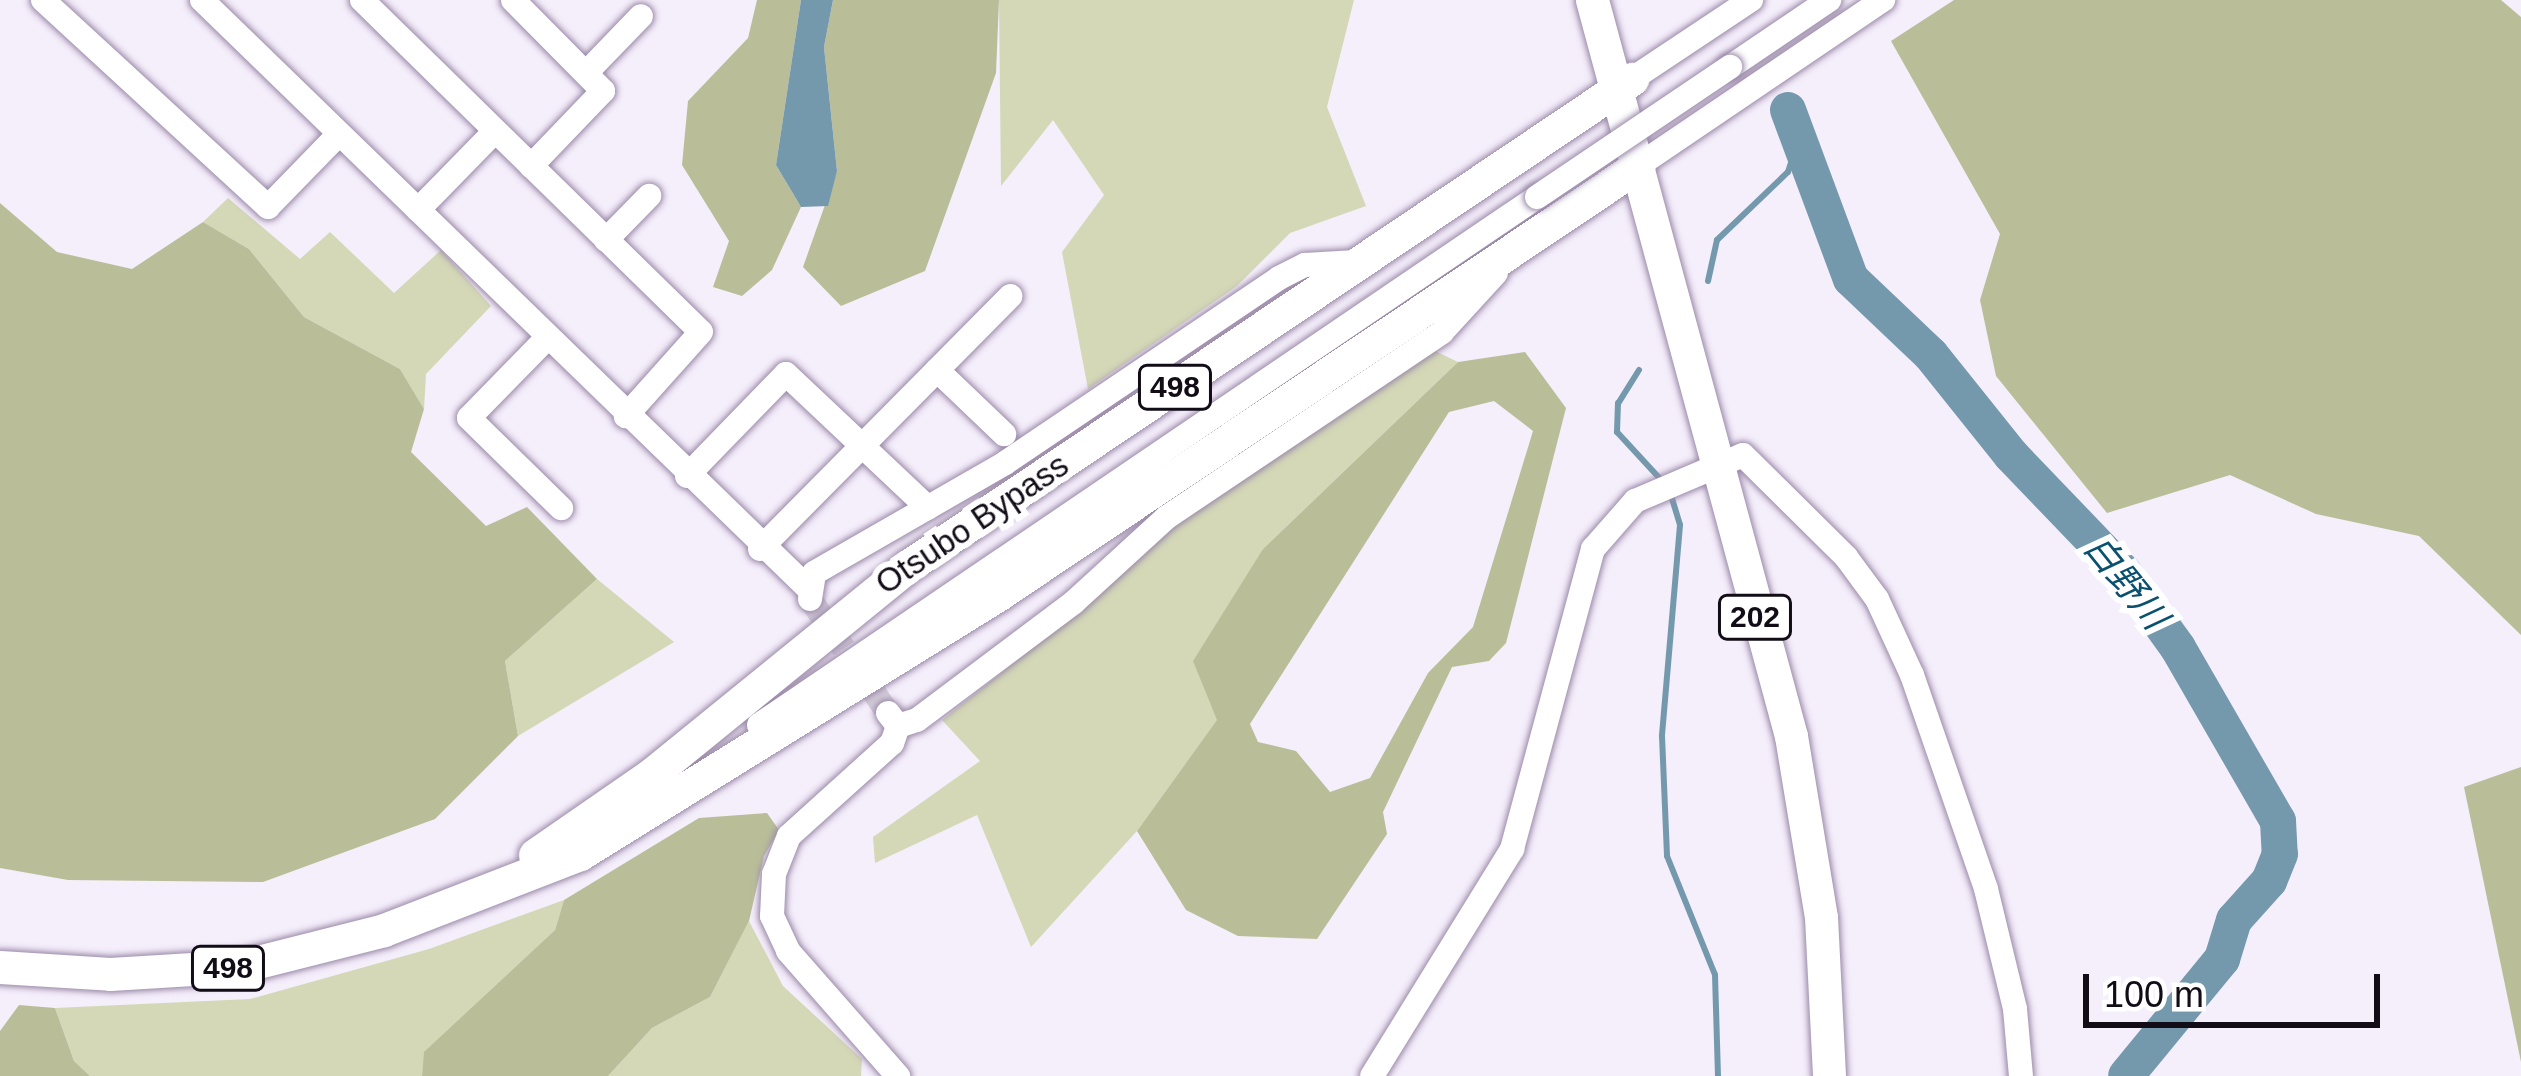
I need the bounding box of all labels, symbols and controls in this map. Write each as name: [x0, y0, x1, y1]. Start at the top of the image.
road number: 498: [1136, 363, 1214, 411]
street label: Otsubo Bypass: [868, 445, 1076, 603]
water label: 白野川: [2075, 526, 2177, 638]
road number: 202: [1716, 593, 1794, 641]
road number: 498: [189, 944, 267, 992]
scale bar: [2089, 950, 2386, 1024]
text: 100 m: [2104, 974, 2204, 1015]

